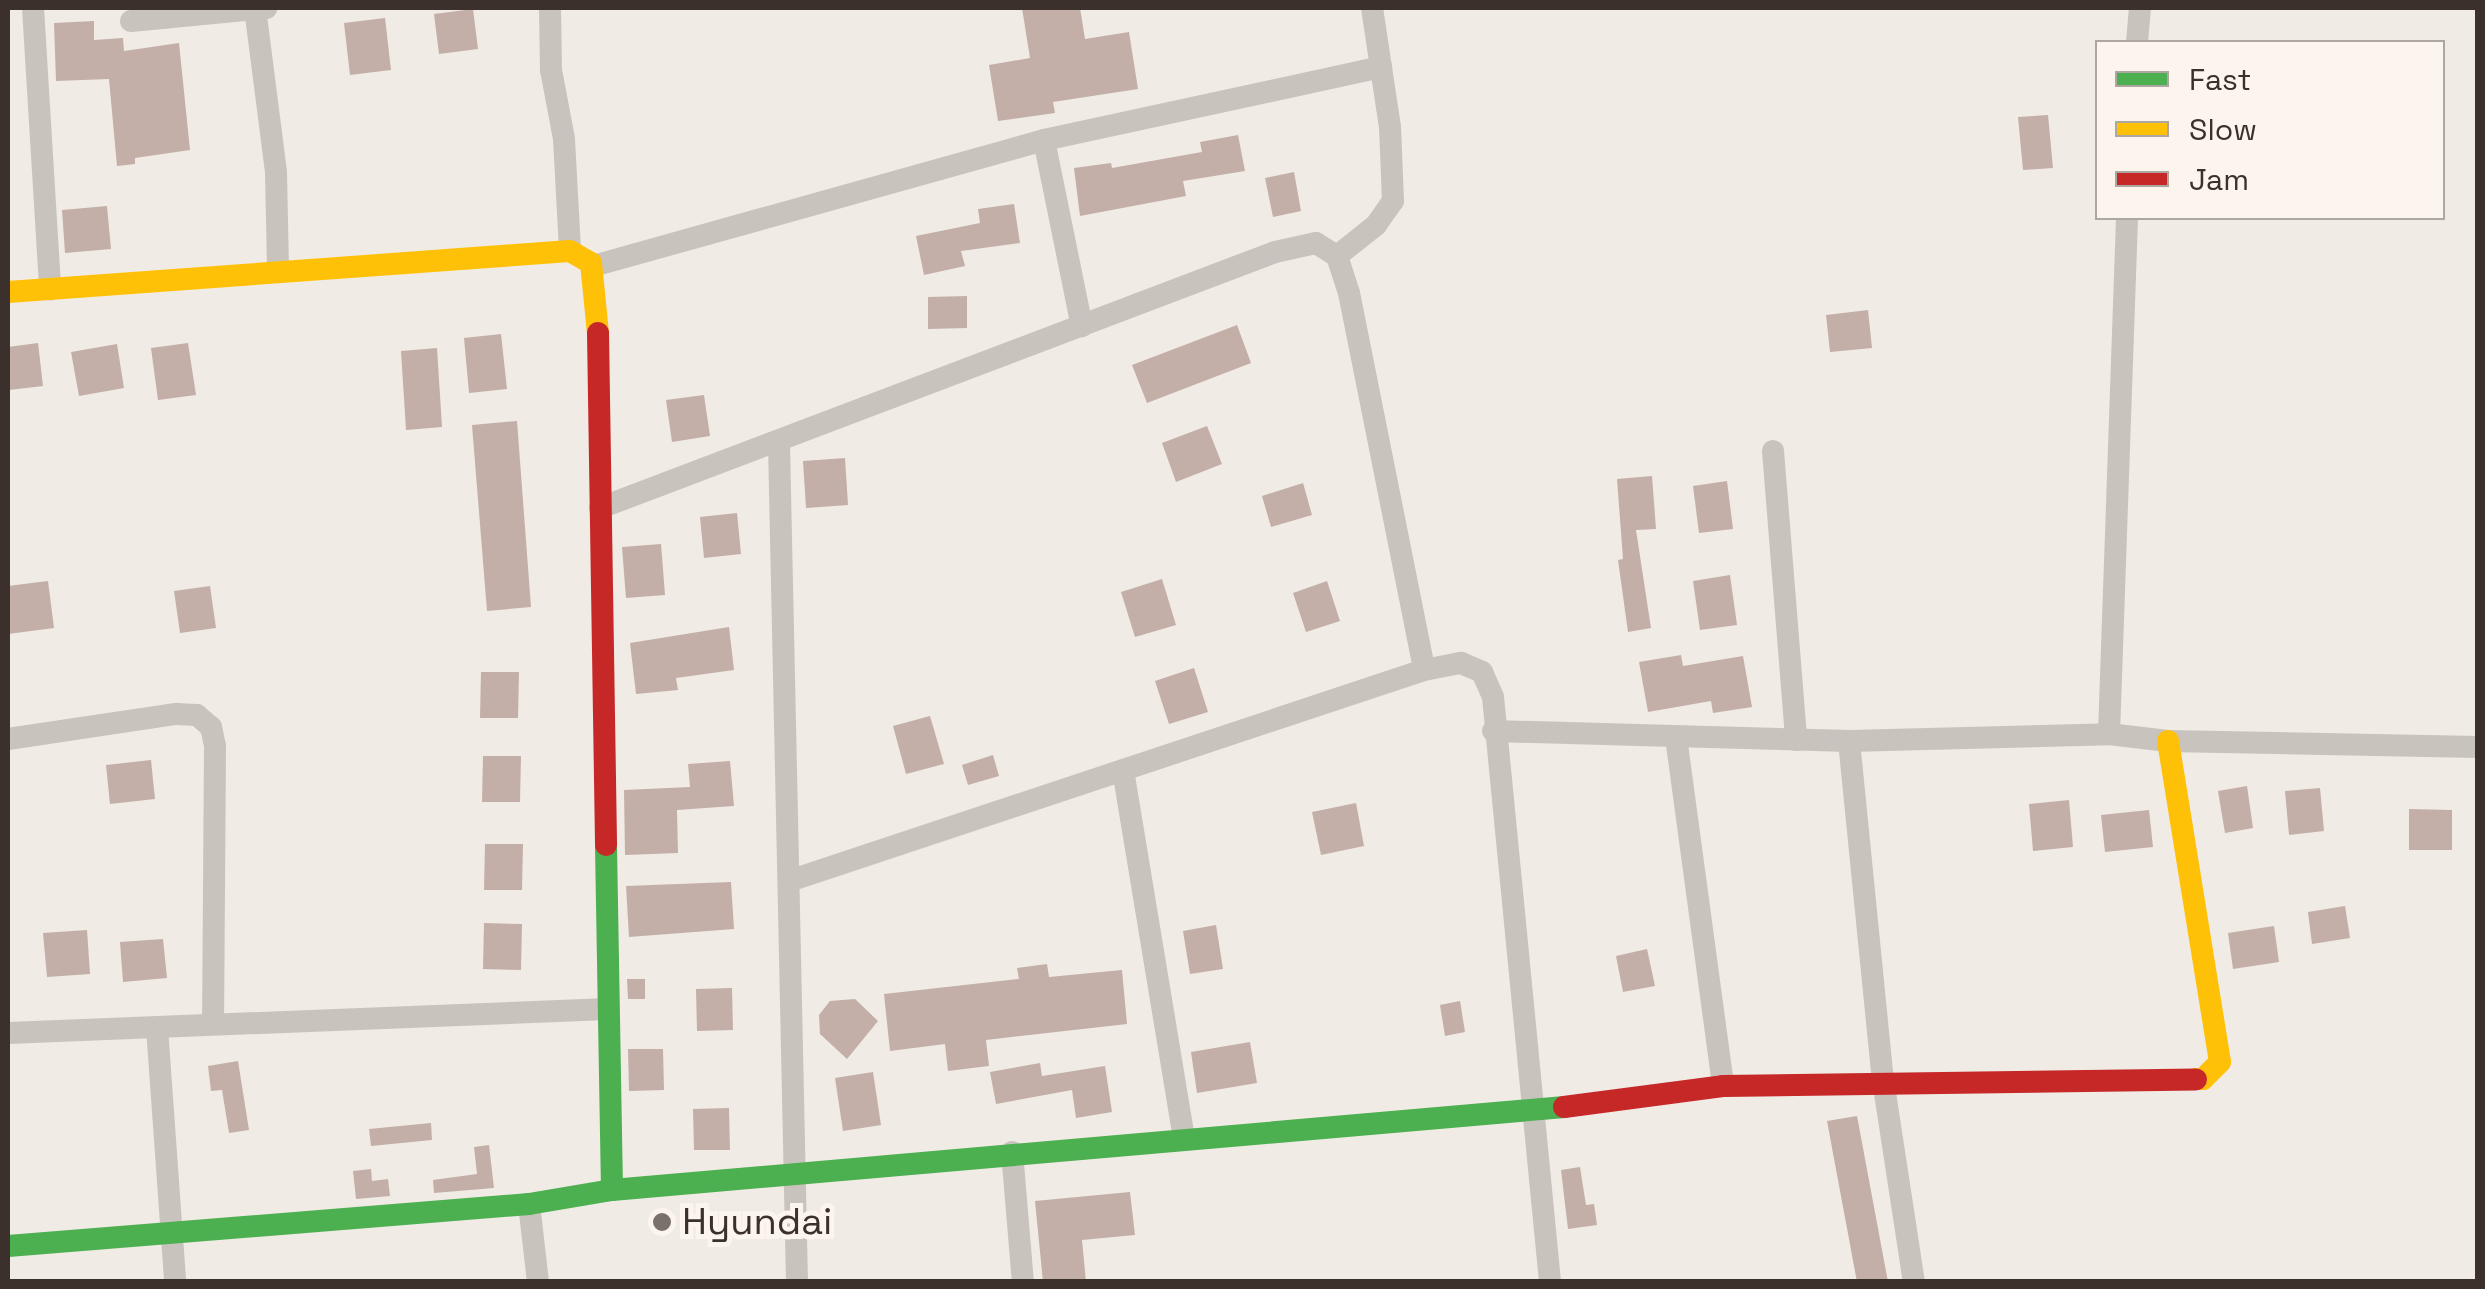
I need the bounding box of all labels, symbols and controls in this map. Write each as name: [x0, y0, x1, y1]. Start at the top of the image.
legend: [2095, 40, 2445, 220]
text: Fast: [2189, 60, 2251, 99]
text: Slow: [2189, 110, 2257, 149]
text: Jam: [2189, 160, 2249, 199]
place label: Hyundai: [682, 1199, 832, 1245]
marker: Hyundai: [651, 1211, 673, 1233]

